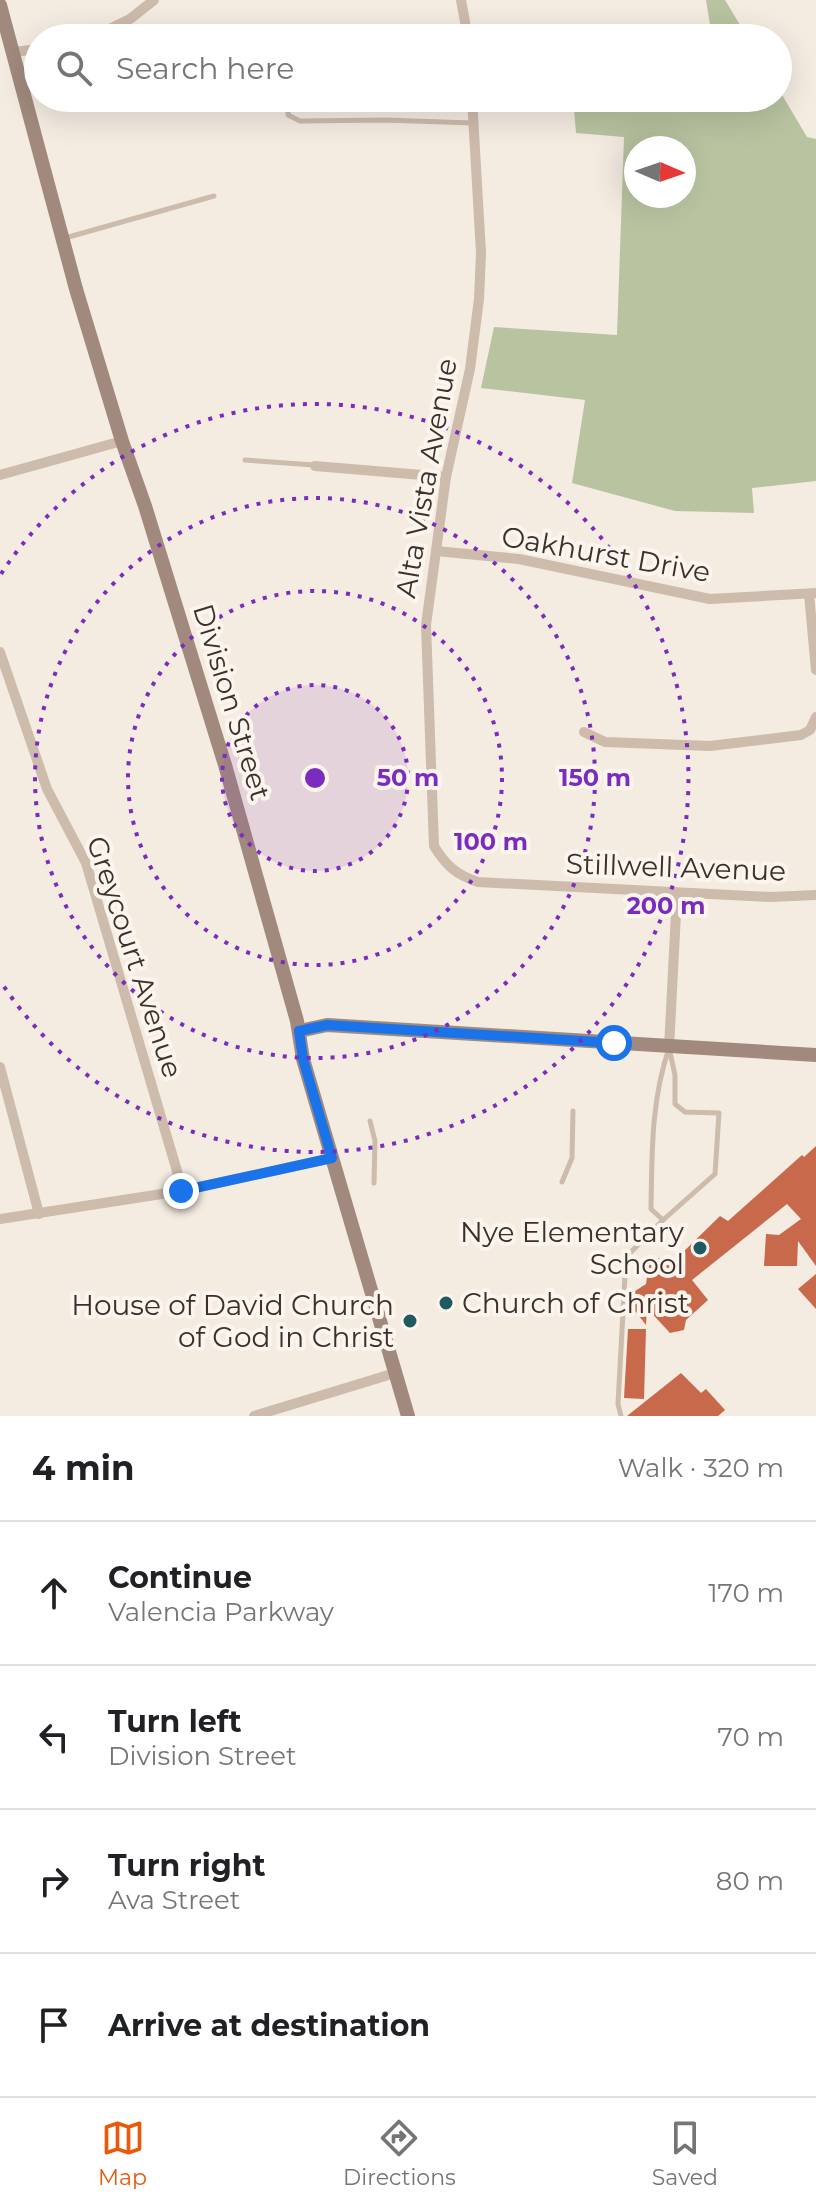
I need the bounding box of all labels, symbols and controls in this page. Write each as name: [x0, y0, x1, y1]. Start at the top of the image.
search box: [24, 24, 792, 112]
icon: search: [52, 46, 96, 90]
text: Search here: [116, 50, 294, 87]
north arrow: [624, 136, 696, 208]
street label: Alta Vista Avenue: [388, 356, 464, 600]
street label: Oakhurst Drive: [499, 519, 713, 589]
street label: Division Street: [186, 600, 278, 804]
text: 50 m: [377, 763, 439, 792]
text: 150 m: [559, 763, 631, 792]
centre of rings: [301, 764, 329, 792]
text: 100 m: [454, 827, 528, 856]
street label: Greycourt Avenue: [80, 832, 190, 1082]
street label: Stillwell Avenue: [565, 846, 787, 888]
text: 200 m: [627, 891, 705, 920]
route start: [596, 1025, 632, 1061]
route end: [163, 1173, 199, 1209]
place label: Nye Elementary School: [460, 1215, 685, 1281]
marker: Nye Elementary School: [691, 1239, 709, 1257]
place label: Church of Christ: [462, 1286, 689, 1320]
place label: House of David Church of God in Christ: [71, 1288, 394, 1354]
marker: Church of Christ: [437, 1294, 455, 1312]
marker: House of David Church of God in Christ: [401, 1312, 419, 1330]
text: 4 min: [32, 1447, 134, 1489]
text: Walk · 320 m: [618, 1452, 784, 1484]
text: Continue: [108, 1559, 252, 1596]
icon: ahead: [32, 1571, 76, 1615]
text: 170 m: [708, 1577, 784, 1609]
text: Valencia Parkway: [108, 1596, 334, 1628]
text: Turn left: [108, 1703, 241, 1740]
icon: left: [32, 1715, 76, 1759]
text: 70 m: [718, 1721, 784, 1753]
text: Division Street: [108, 1740, 297, 1772]
text: Turn right: [108, 1847, 265, 1884]
icon: right: [32, 1859, 76, 1903]
text: 80 m: [716, 1865, 784, 1897]
text: Ava Street: [108, 1884, 240, 1916]
icon: arrive: [32, 2003, 76, 2047]
text: Arrive at destination: [108, 2007, 430, 2044]
tab: Map: [98, 2116, 147, 2191]
tab: Directions: [343, 2116, 456, 2191]
tab: Saved: [652, 2116, 718, 2191]

